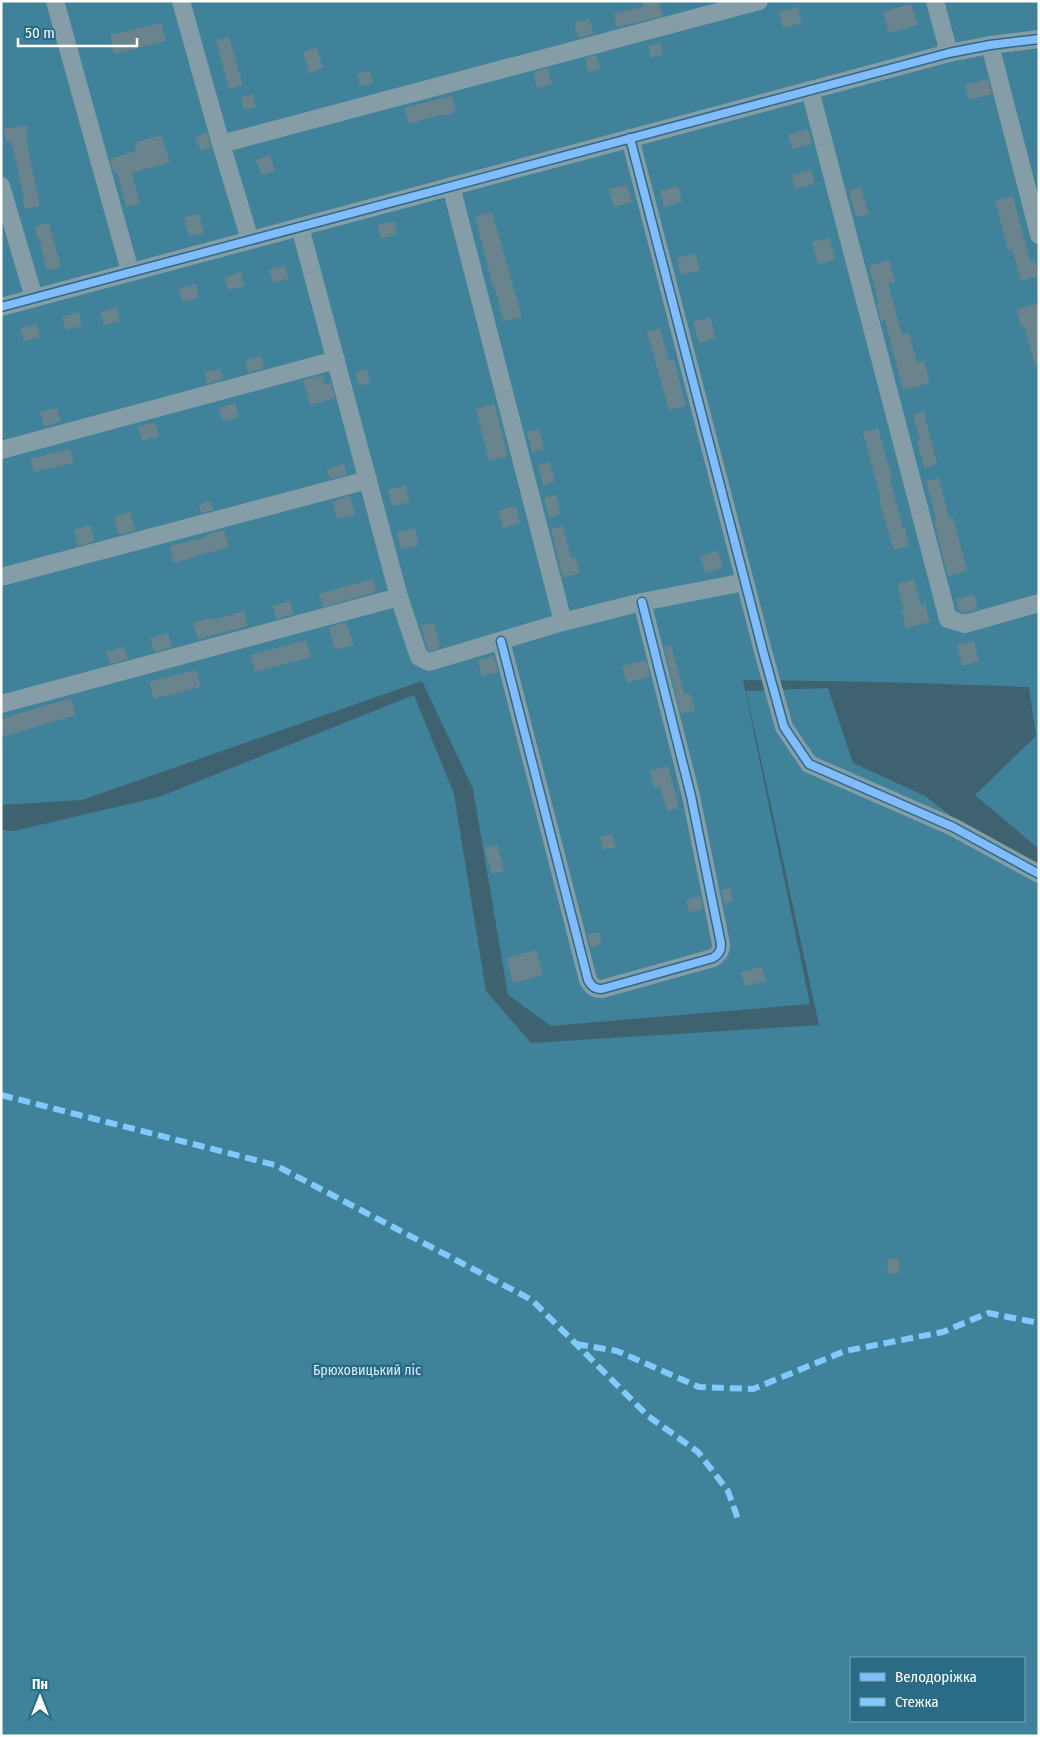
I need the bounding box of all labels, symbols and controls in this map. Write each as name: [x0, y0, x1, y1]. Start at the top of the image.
scale bar: [18, 15, 136, 47]
text: 50 m: [25, 24, 55, 42]
park label: Брюховицький ліс: [313, 1362, 421, 1379]
legend: [850, 1657, 1025, 1722]
text: Велодоріжка: [895, 1668, 977, 1686]
north arrow: [15, 1672, 65, 1722]
text: Пн: [32, 1676, 48, 1693]
text: Стежка: [895, 1693, 939, 1711]

